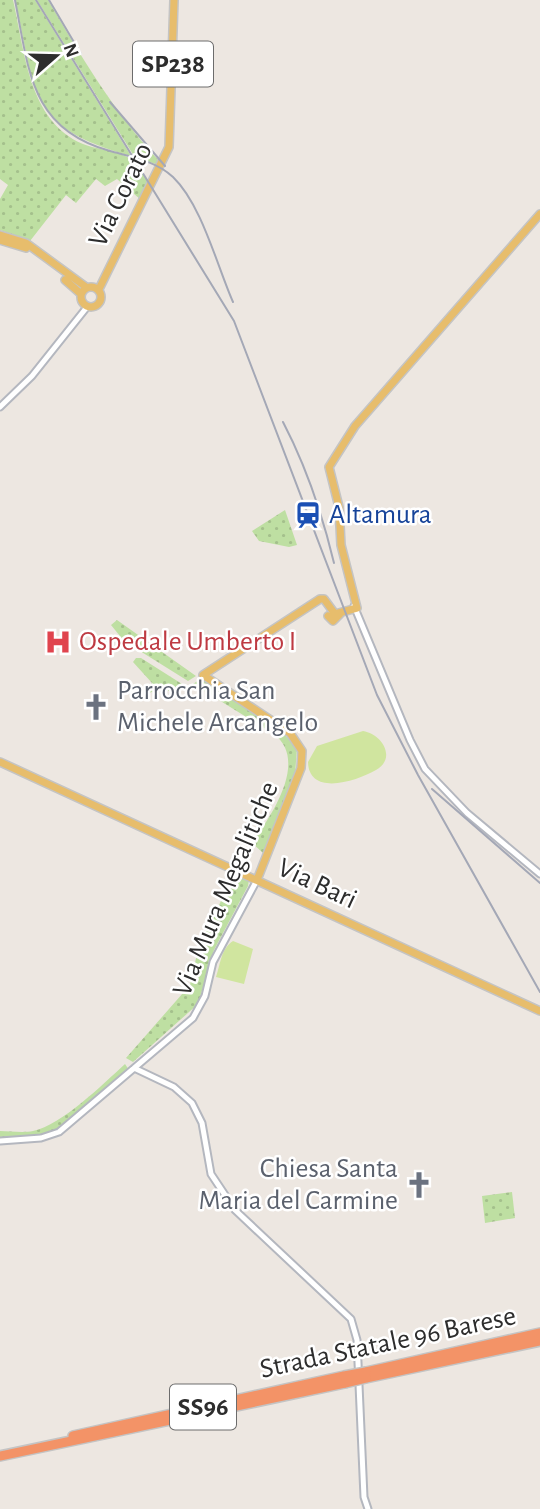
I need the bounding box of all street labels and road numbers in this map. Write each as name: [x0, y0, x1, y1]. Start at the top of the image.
road number: SP238: [133, 41, 213, 86]
street label: Via Corato: [84, 139, 158, 251]
street label: Via Mura Megalitiche: [168, 778, 284, 1000]
street label: Via Bari: [273, 854, 361, 914]
street label: Strada Statale 96 Barese: [257, 1302, 519, 1384]
road number: SS96: [170, 1384, 236, 1430]

